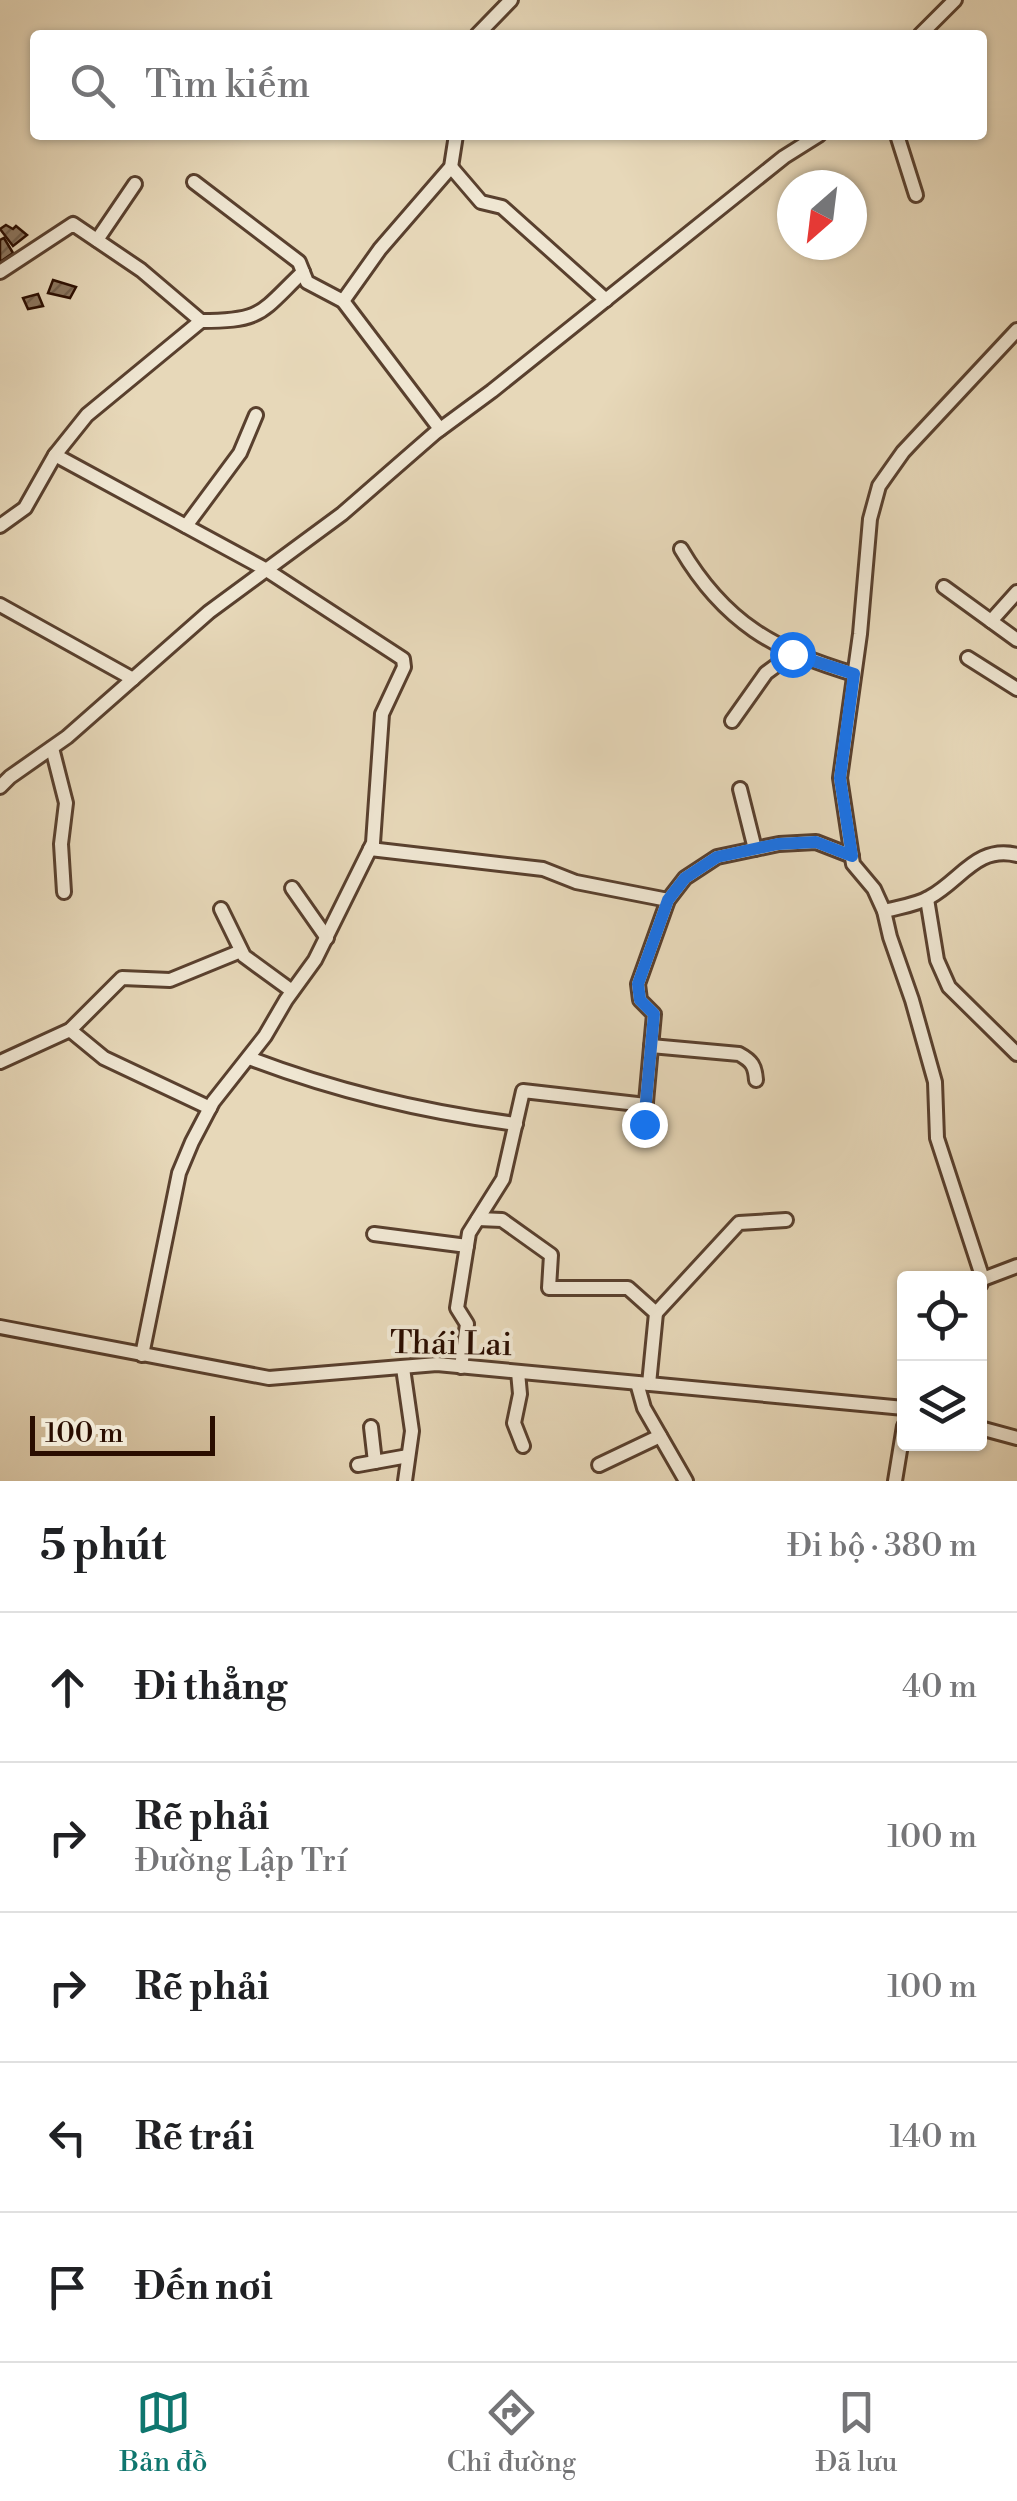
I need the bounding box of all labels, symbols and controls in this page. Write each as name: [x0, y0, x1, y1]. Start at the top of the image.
search box: [30, 30, 987, 140]
icon: search: [65, 58, 120, 113]
text: Tìm kiếm: [145, 62, 310, 109]
north arrow: [777, 170, 867, 260]
route start: [770, 632, 816, 678]
route end: [622, 1102, 668, 1148]
map controls: [897, 1271, 987, 1451]
button: locate: [897, 1271, 987, 1361]
street label: Thái Lai: [390, 1323, 512, 1365]
button: layers: [897, 1361, 987, 1451]
scale bar: [30, 1411, 215, 1456]
text: 100 m: [45, 1416, 124, 1451]
text: 5 phút: [40, 1520, 166, 1573]
text: Đi bộ · 380 m: [787, 1526, 977, 1566]
icon: ahead: [40, 1660, 95, 1715]
text: Đi thẳng: [135, 1664, 287, 1711]
text: 40 m: [902, 1667, 977, 1707]
text: Rẽ phải: [135, 1794, 269, 1841]
icon: right: [40, 1810, 95, 1865]
text: 100 m: [887, 1817, 977, 1857]
text: Đường Lập Trí: [135, 1841, 347, 1881]
icon: right: [40, 1960, 95, 2015]
text: Rẽ phải: [135, 1964, 269, 2011]
text: 100 m: [887, 1967, 977, 2007]
icon: left: [40, 2110, 95, 2165]
text: Rẽ trái: [135, 2114, 254, 2161]
text: 140 m: [890, 2117, 977, 2157]
icon: arrive: [40, 2260, 95, 2315]
text: Đến nơi: [135, 2264, 273, 2311]
tab: Bản đồ: [120, 2385, 208, 2480]
tab: Chỉ đường: [447, 2385, 576, 2480]
tab: Đã lưu: [816, 2385, 897, 2480]

